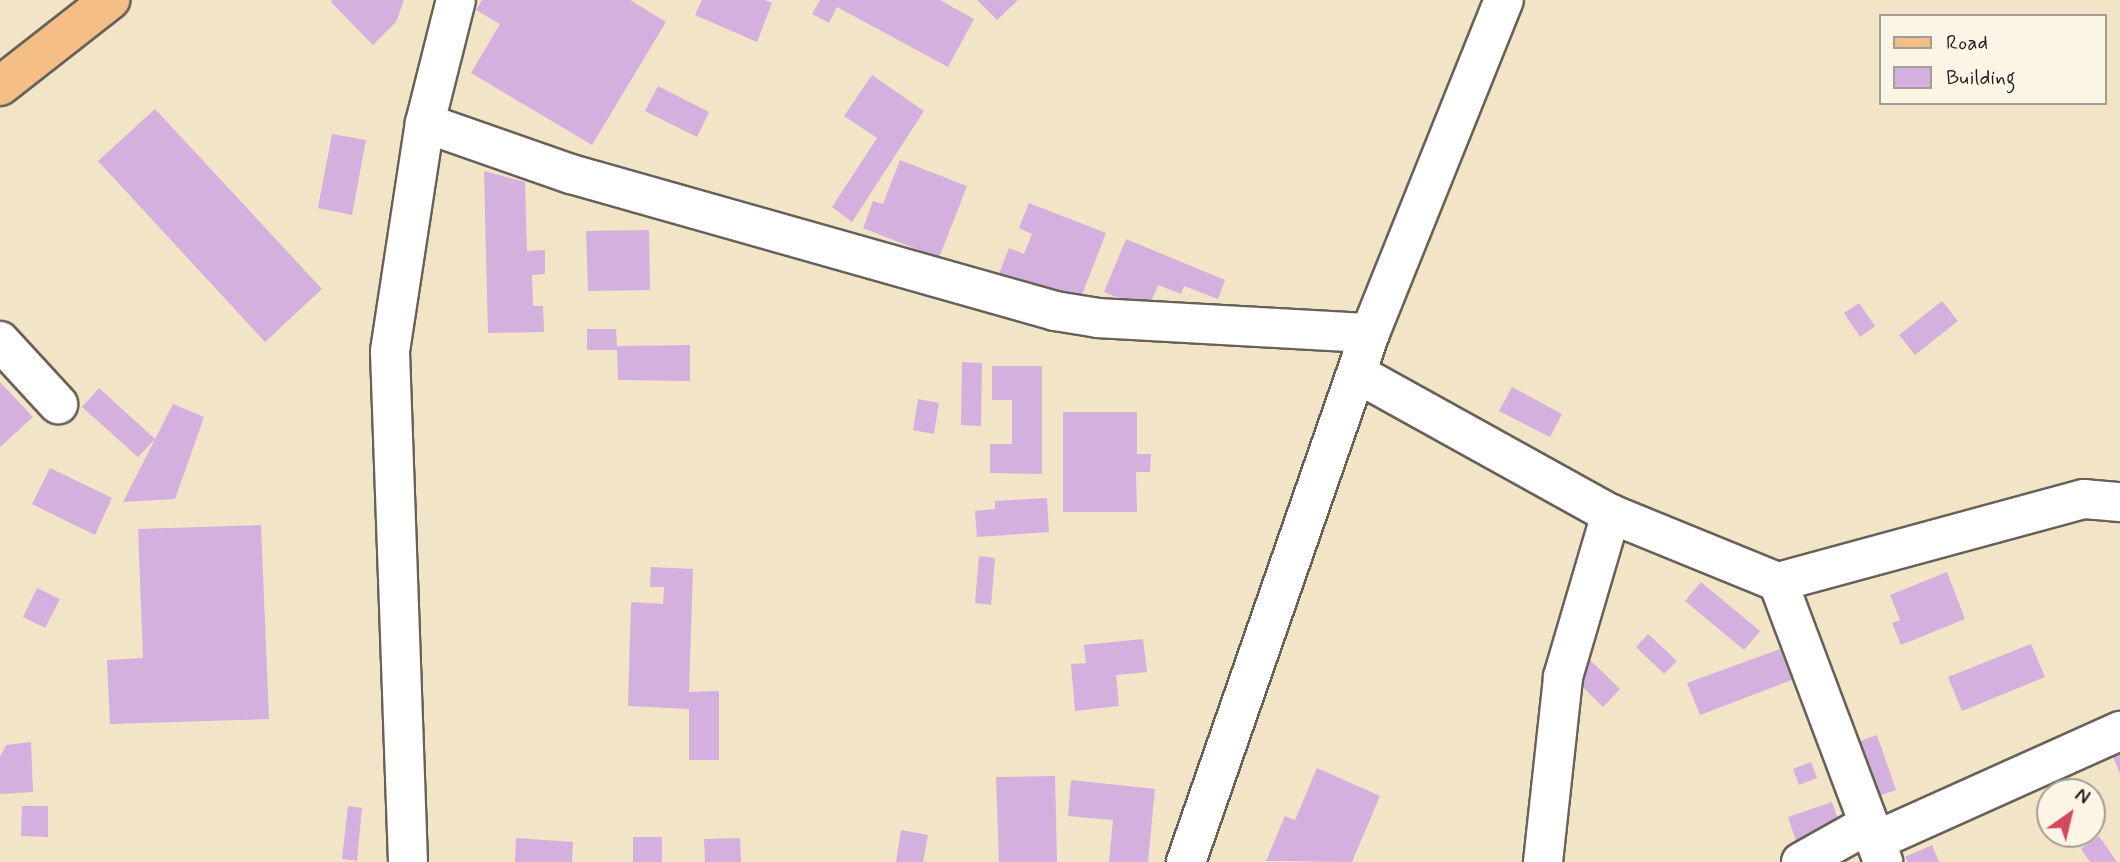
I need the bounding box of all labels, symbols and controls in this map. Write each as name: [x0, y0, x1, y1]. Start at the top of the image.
legend: [1878, 14, 2106, 105]
text: Road: [1946, 29, 1988, 57]
text: Building: [1946, 64, 2016, 92]
north arrow: [2036, 778, 2106, 848]
text: N: [2070, 783, 2094, 811]

